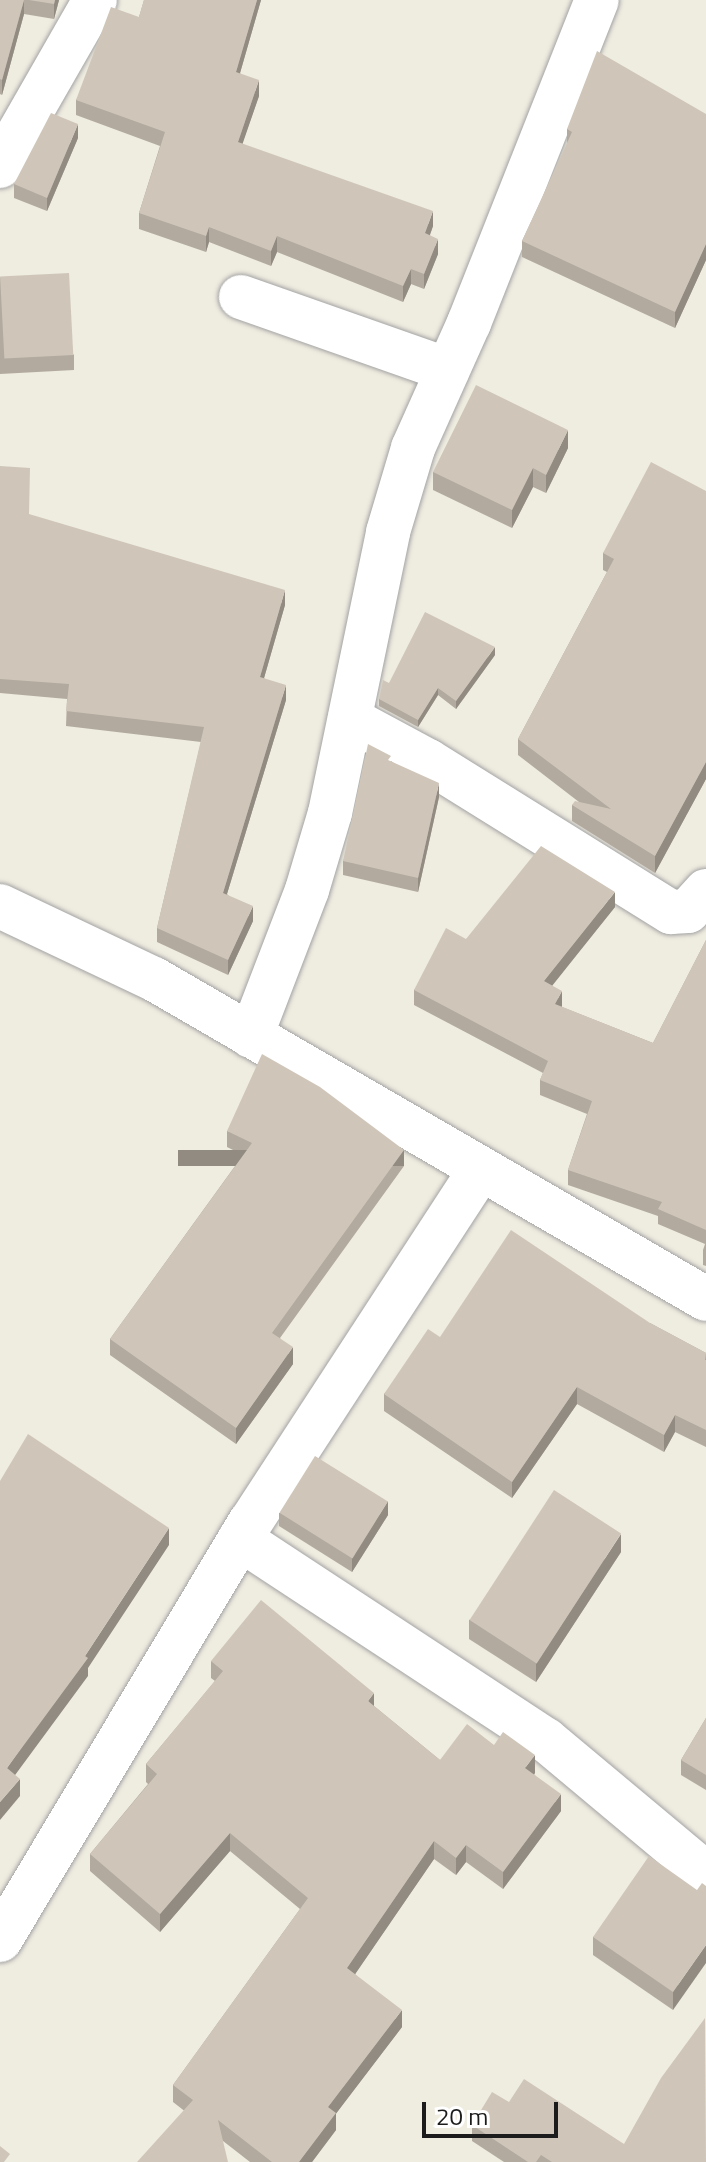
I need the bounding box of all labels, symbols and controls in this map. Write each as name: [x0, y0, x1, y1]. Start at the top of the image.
scale bar: [426, 2086, 562, 2136]
text: 20 m: [436, 2098, 488, 2134]

